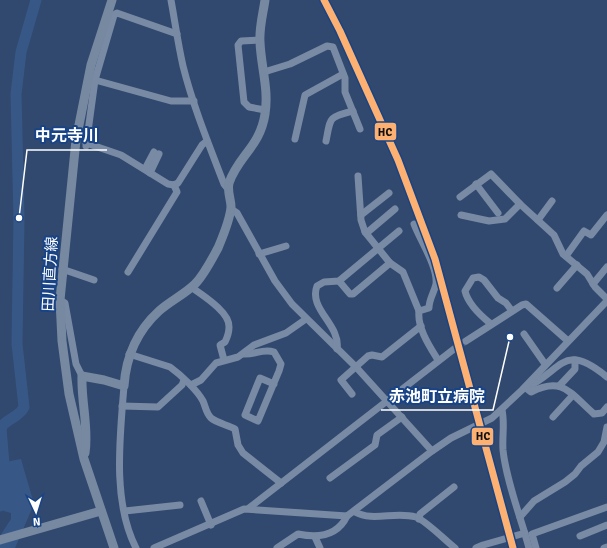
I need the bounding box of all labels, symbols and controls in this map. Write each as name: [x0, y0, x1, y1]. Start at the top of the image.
callout: 中元寺川: [27, 122, 107, 150]
line badge: HC: [374, 122, 397, 141]
text: 中元寺川: [35, 126, 99, 146]
text: HC: [378, 126, 392, 139]
street label: 田川直方線: [39, 236, 61, 312]
callout: 赤池町立病院: [381, 382, 493, 410]
text: 赤池町立病院: [389, 387, 485, 407]
line badge: HC: [471, 427, 494, 446]
text: HC: [476, 430, 490, 443]
north arrow: [16, 492, 56, 532]
text: N: [32, 515, 41, 528]

